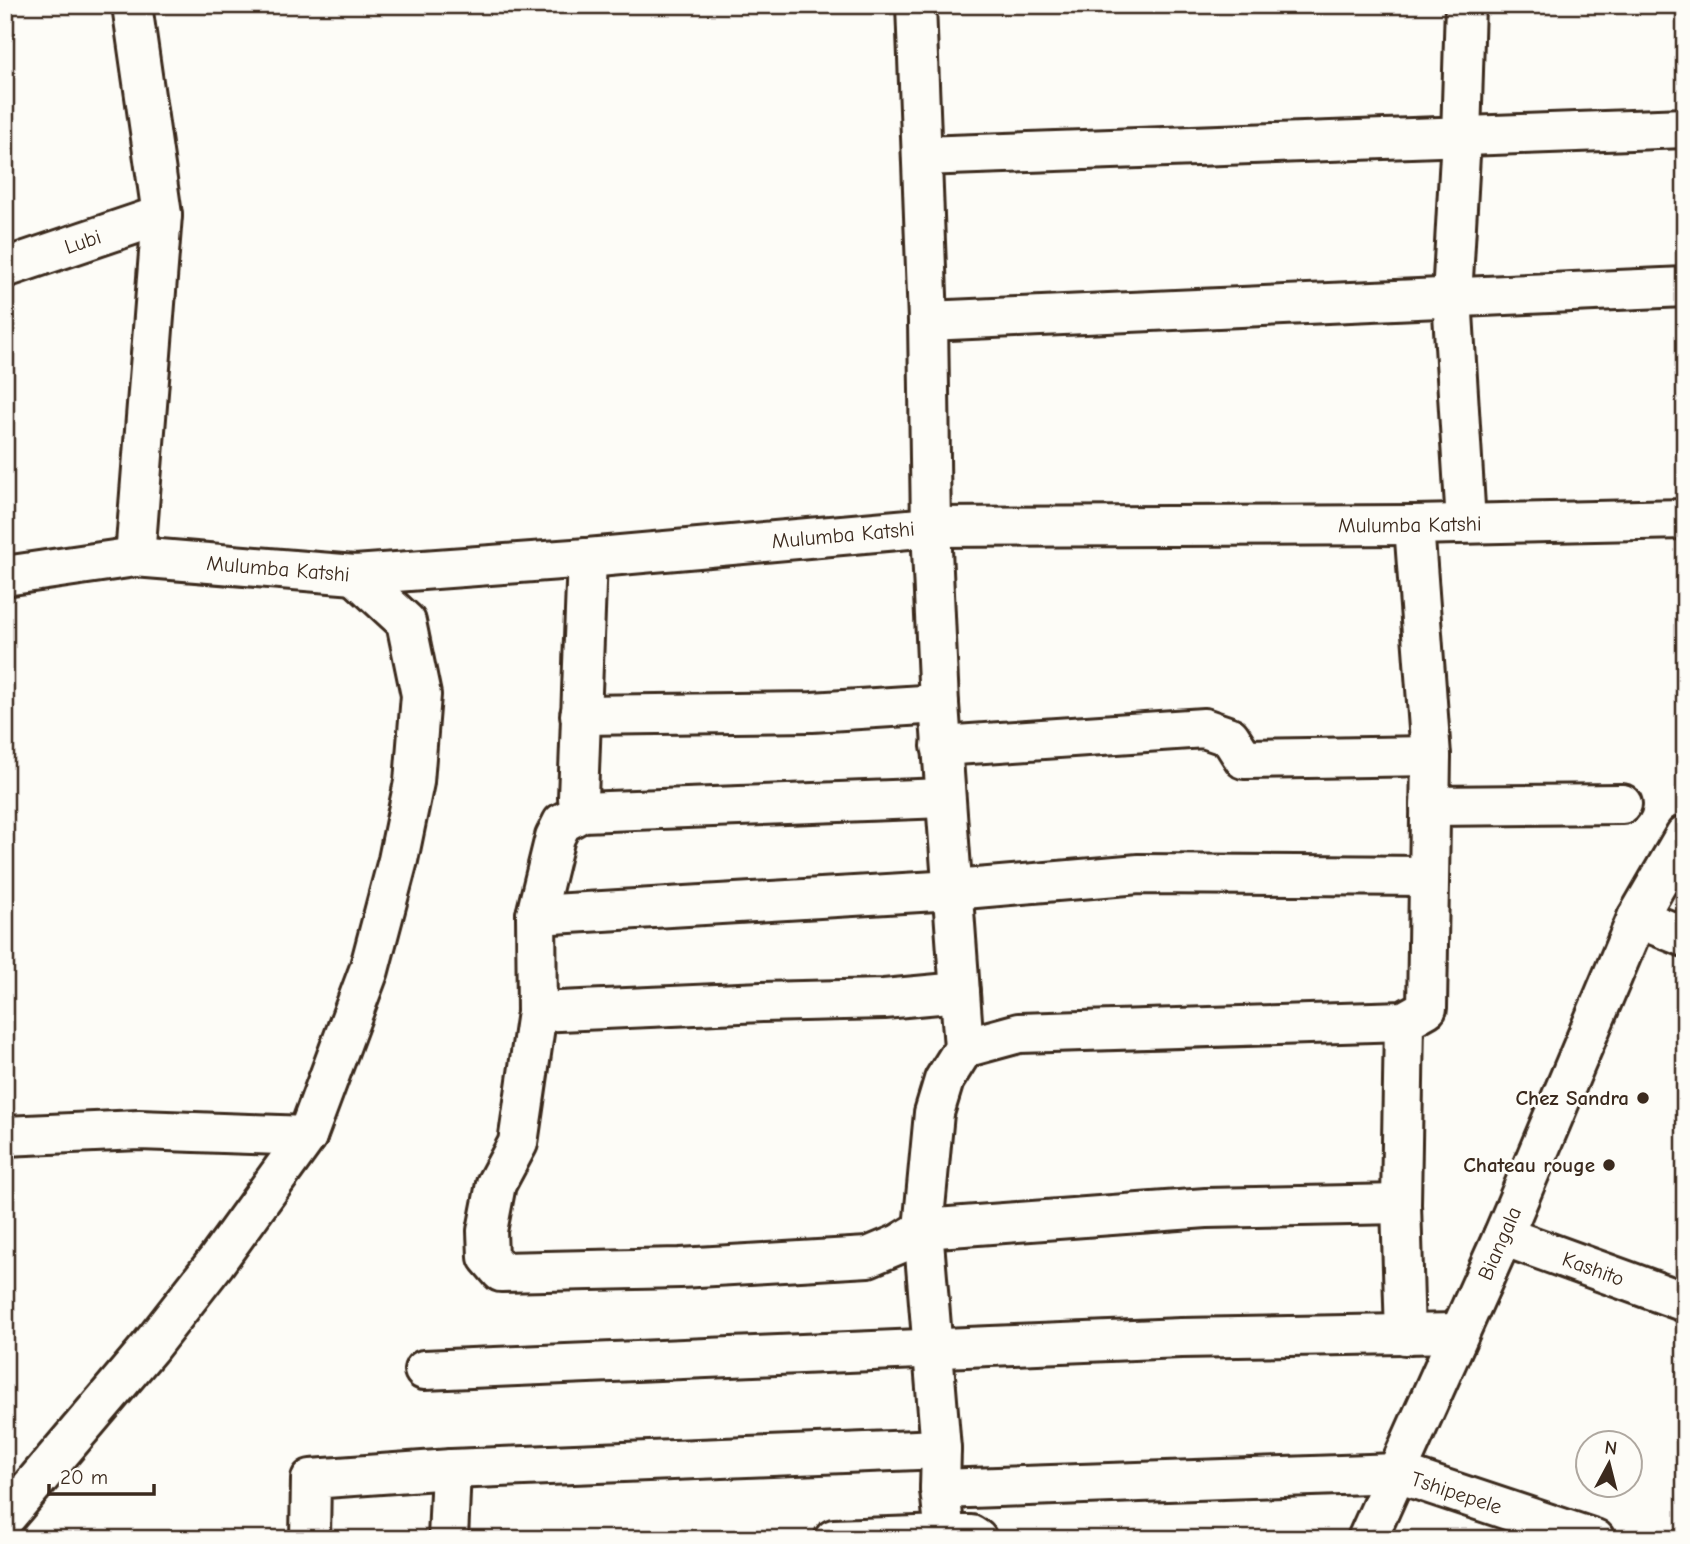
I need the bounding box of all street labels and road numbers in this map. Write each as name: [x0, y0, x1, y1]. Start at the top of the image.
street label: Lubi: [61, 224, 104, 259]
street label: Mulumba Katshi: [1338, 512, 1482, 537]
street label: Mulumba Katshi: [771, 517, 916, 553]
street label: Mulumba Katshi: [206, 551, 351, 587]
street label: Biangala: [1473, 1203, 1526, 1284]
street label: Kashito: [1559, 1247, 1627, 1291]
street label: Tshipepele: [1408, 1467, 1505, 1519]

